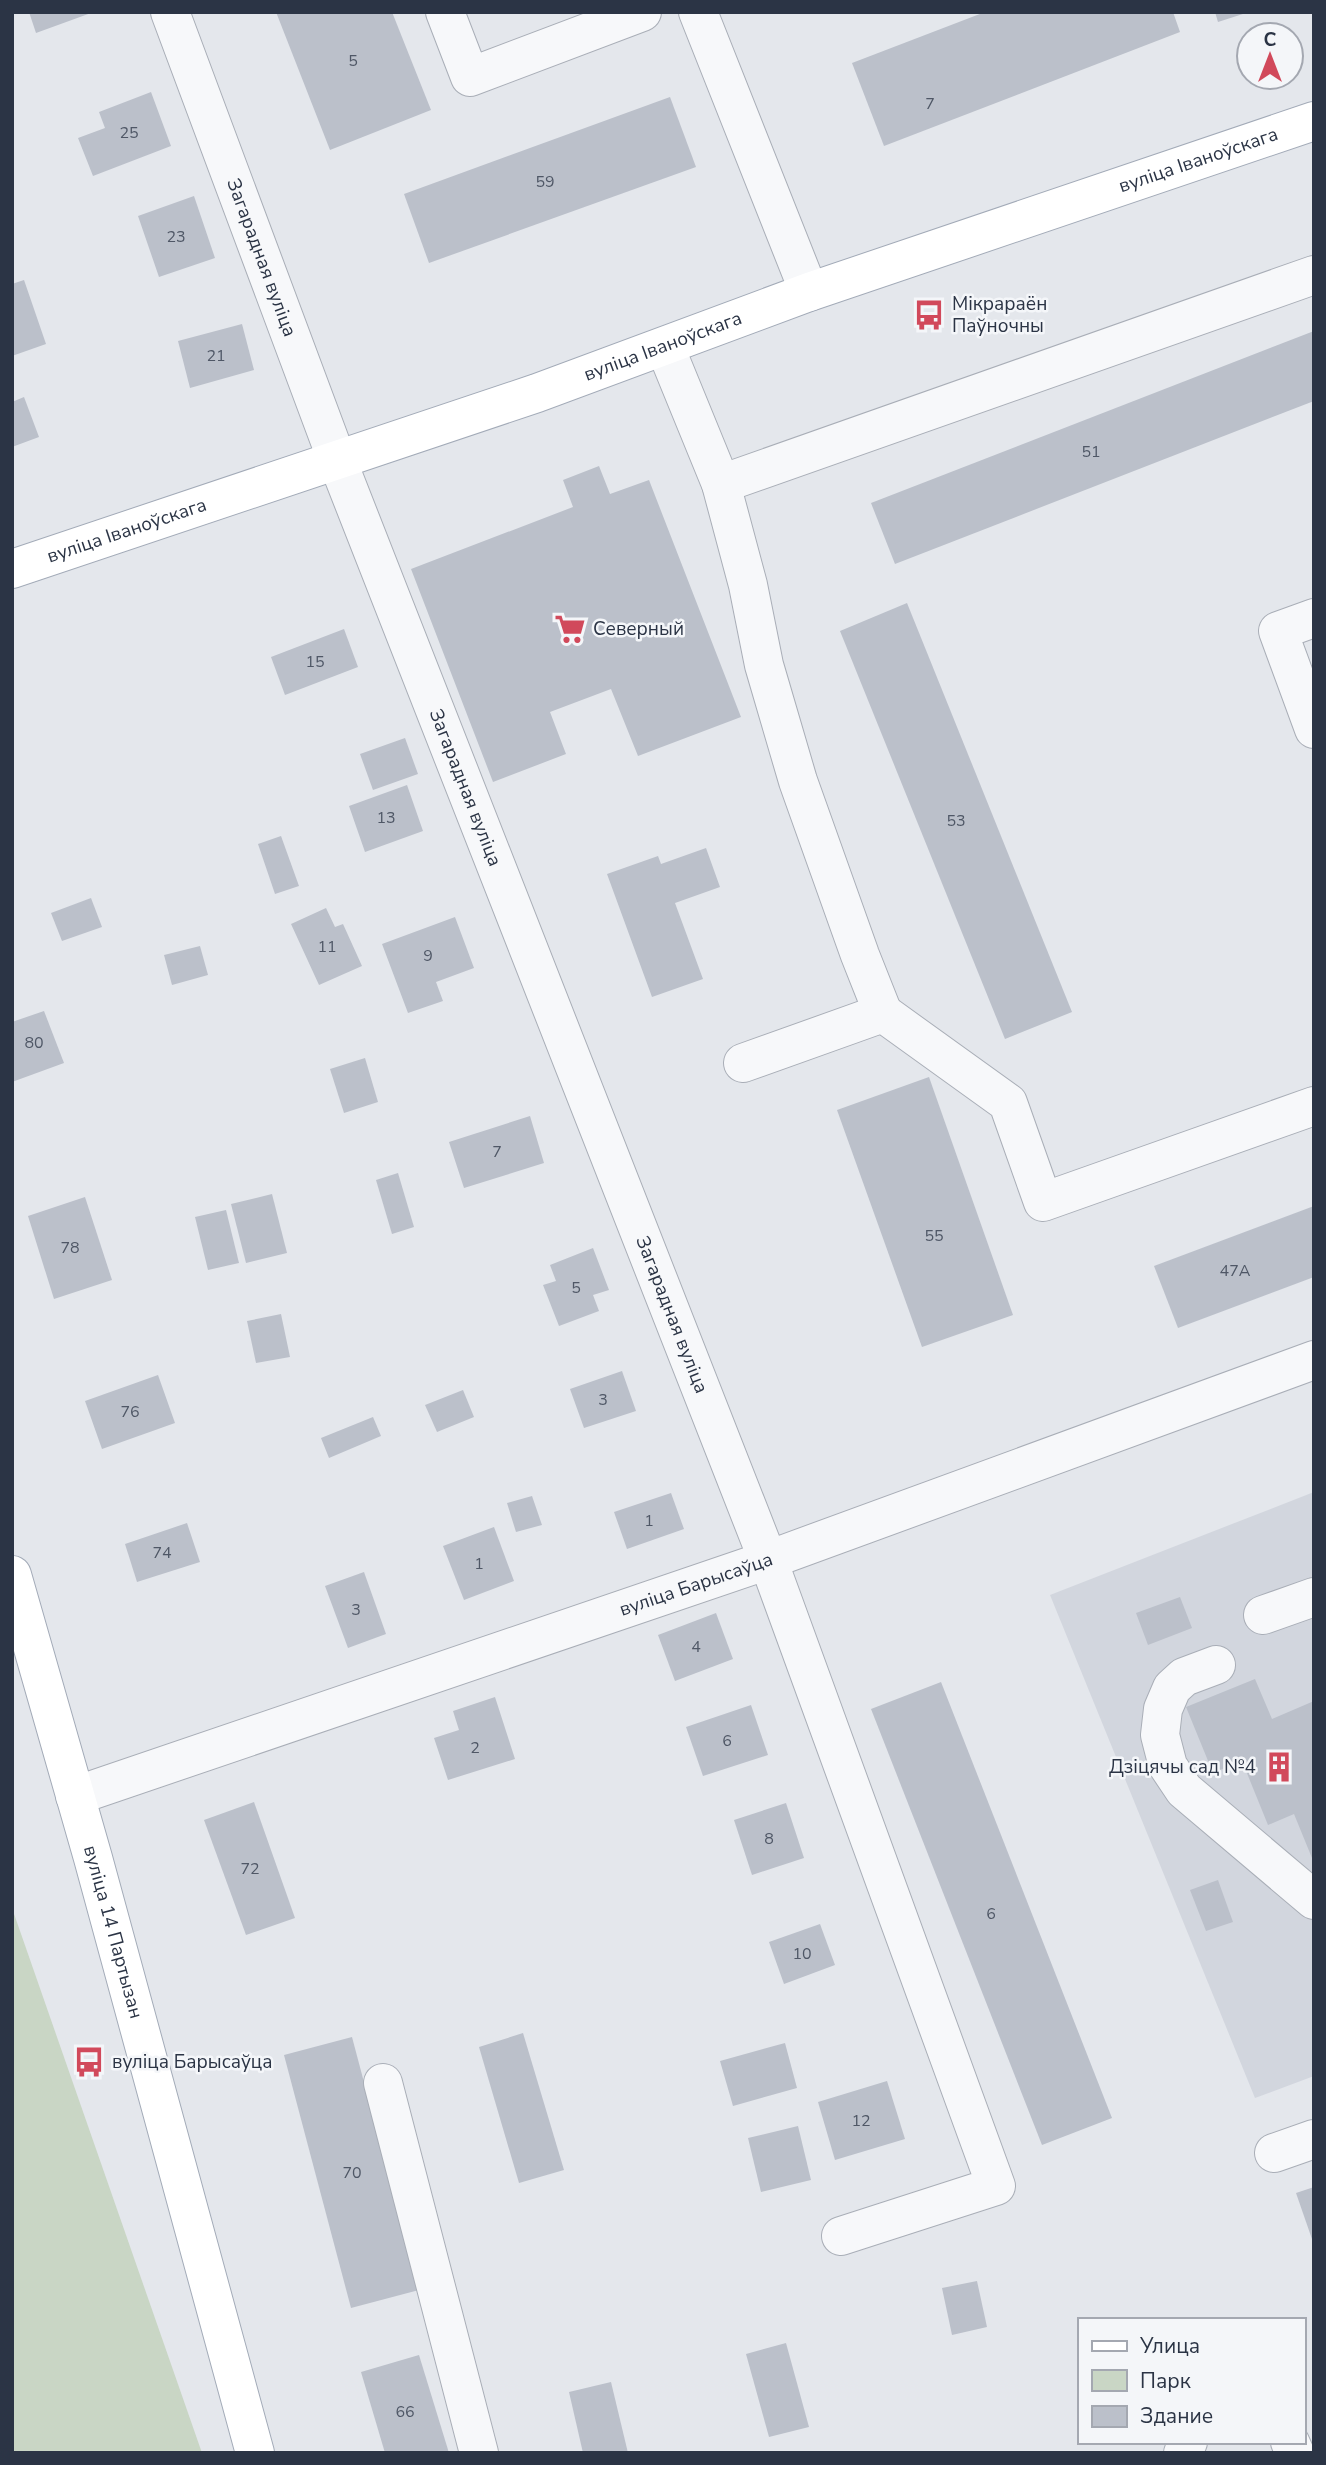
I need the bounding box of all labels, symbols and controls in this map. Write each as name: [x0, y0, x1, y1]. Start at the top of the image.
north arrow: [1235, 21, 1305, 91]
text: С: [1264, 27, 1277, 53]
house number: 5: [348, 50, 358, 72]
house number: 7: [925, 93, 935, 115]
street label: вуліца Іваноўскага: [1115, 121, 1282, 199]
house number: 25: [119, 122, 139, 144]
house number: 59: [535, 171, 555, 193]
street label: Загарадная вуліца: [220, 175, 303, 340]
house number: 23: [166, 226, 186, 248]
place label: Мікрараён Паўночны: [952, 291, 1047, 339]
bus stop icon: Мікрараён Паўночны: [912, 298, 946, 332]
street label: вуліца Іваноўскага: [580, 305, 746, 387]
house number: 21: [206, 345, 226, 367]
house number: 51: [1081, 441, 1101, 463]
street label: вуліца Іваноўскага: [44, 492, 210, 569]
supermarket icon: Северный: [553, 612, 587, 646]
place label: Северный: [593, 616, 684, 642]
house number: 15: [305, 651, 325, 673]
street label: Загарадная вуліца: [423, 705, 508, 870]
house number: 13: [376, 807, 396, 829]
house number: 53: [946, 810, 966, 832]
house number: 11: [317, 936, 337, 958]
house number: 9: [423, 945, 433, 967]
house number: 80: [24, 1032, 44, 1054]
house number: 7: [492, 1141, 502, 1163]
house number: 55: [924, 1225, 944, 1247]
street label: Загарадная вуліца: [629, 1232, 714, 1397]
house number: 78: [60, 1237, 80, 1259]
house number: 47А: [1220, 1260, 1251, 1282]
house number: 5: [571, 1277, 581, 1299]
house number: 3: [598, 1389, 608, 1411]
house number: 76: [120, 1401, 140, 1423]
house number: 1: [644, 1510, 654, 1532]
house number: 74: [152, 1542, 172, 1564]
street label: вуліца Барысаўца: [616, 1546, 776, 1623]
house number: 1: [474, 1553, 484, 1575]
house number: 3: [351, 1599, 361, 1621]
house number: 4: [691, 1636, 701, 1658]
house number: 6: [722, 1730, 732, 1752]
house number: 2: [470, 1737, 480, 1759]
building icon: Дзіцячы сад №4: [1262, 1750, 1296, 1784]
place label: Дзіцячы сад №4: [1109, 1754, 1256, 1780]
house number: 8: [764, 1828, 774, 1850]
street label: вуліца 14 Партызан: [77, 1842, 149, 2022]
house number: 72: [240, 1858, 260, 1880]
house number: 6: [986, 1903, 996, 1925]
house number: 10: [792, 1943, 812, 1965]
bus stop icon: вуліца Барысаўца: [72, 2045, 106, 2079]
place label: вуліца Барысаўца: [112, 2049, 272, 2075]
house number: 12: [851, 2110, 871, 2132]
house number: 70: [342, 2162, 362, 2184]
legend: [1078, 2318, 1305, 2444]
text: Улица: [1139, 2332, 1200, 2360]
text: Парк: [1140, 2367, 1192, 2395]
house number: 66: [395, 2401, 415, 2423]
text: Здание: [1140, 2402, 1213, 2430]

